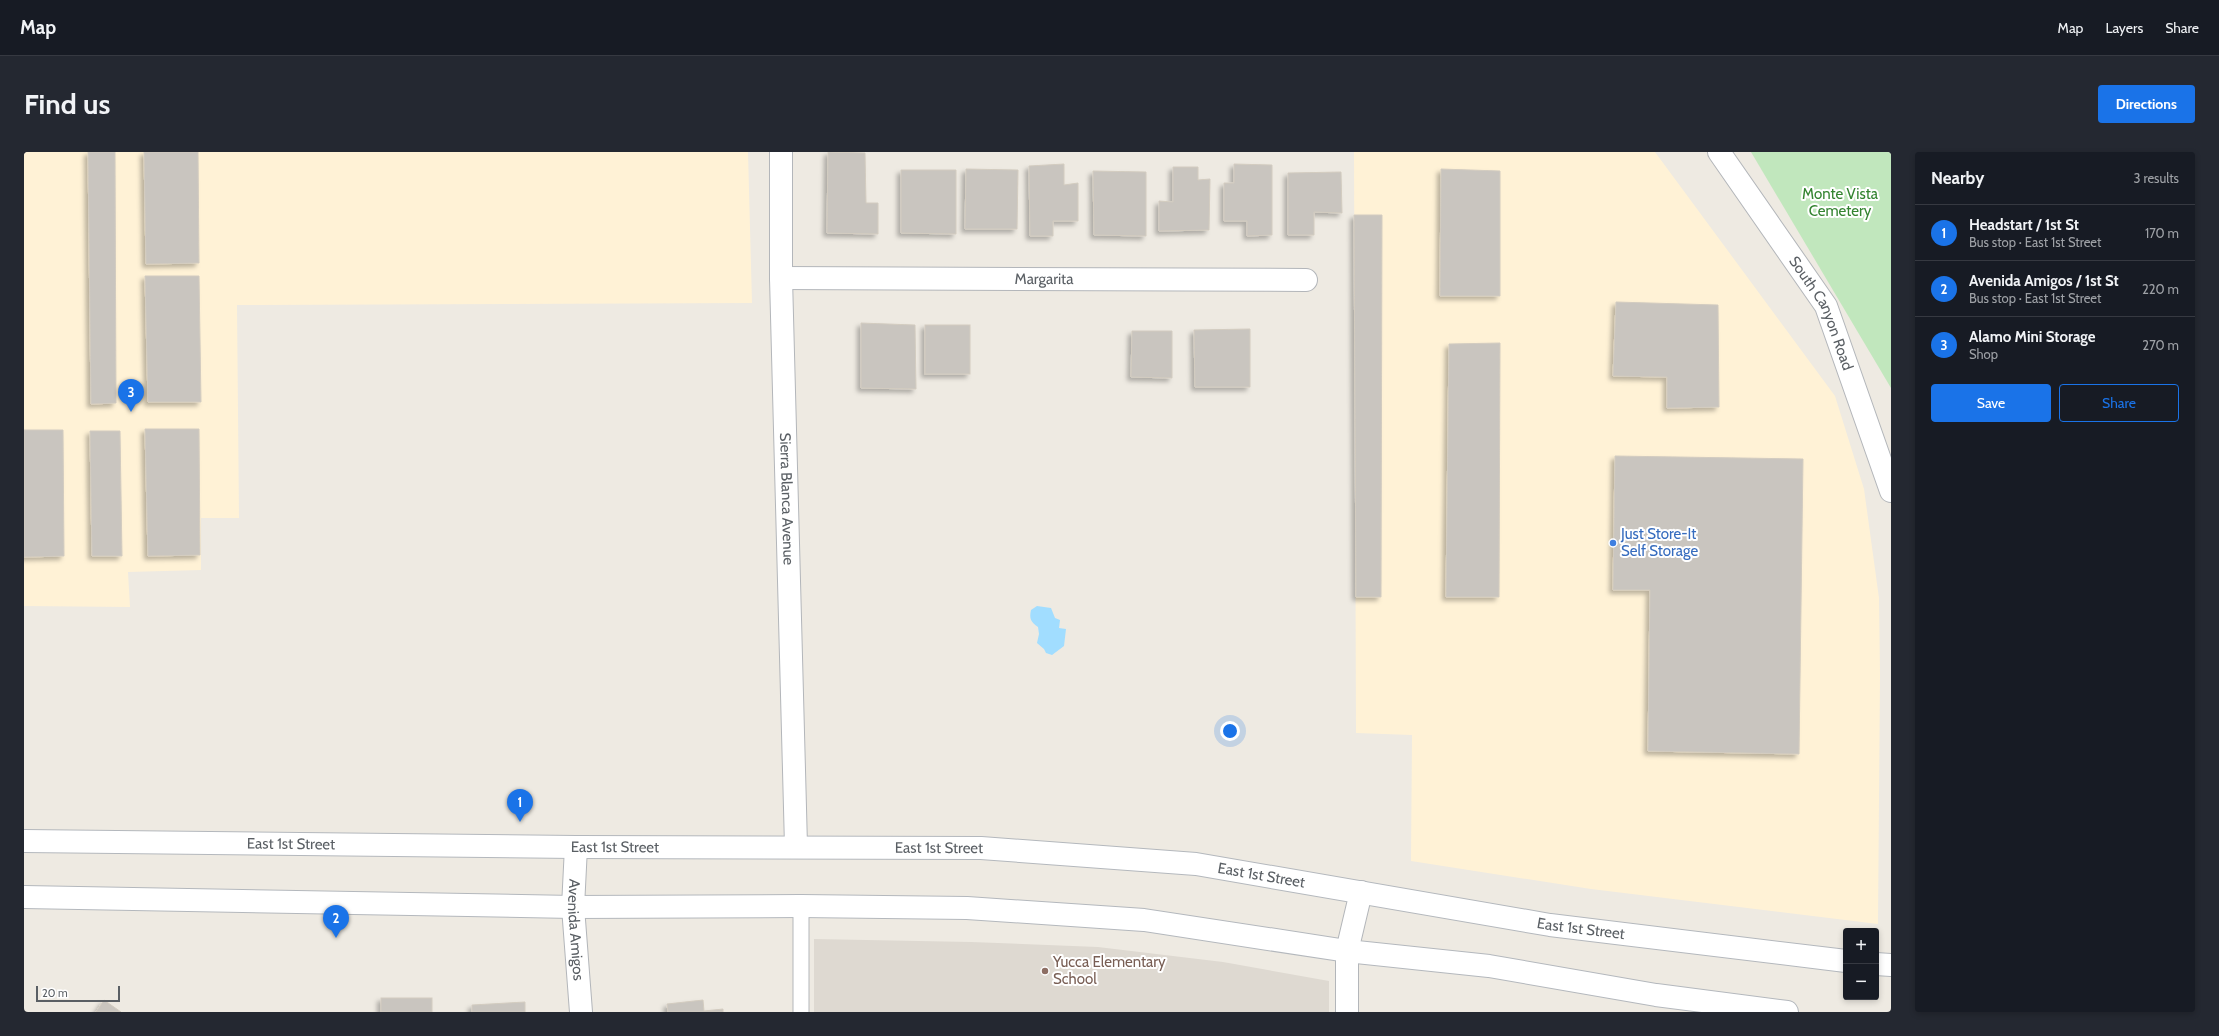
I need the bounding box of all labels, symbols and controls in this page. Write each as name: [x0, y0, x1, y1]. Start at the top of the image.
text: Map: [20, 16, 56, 39]
text: Map: [2058, 19, 2083, 37]
text: Layers: [2105, 19, 2143, 37]
text: Share: [2165, 19, 2199, 37]
button: Directions: [2098, 85, 2195, 123]
text: Find us: [24, 87, 110, 121]
text: Nearby: [1931, 168, 1984, 188]
text: 3 results: [2133, 170, 2179, 186]
park label: Monte Vista Cemetery: [1802, 185, 1879, 220]
text: Headstart / 1st St: [1969, 216, 2079, 234]
text: 1: [1942, 225, 1946, 241]
text: 170 m: [2145, 225, 2179, 241]
text: Bus stop · East 1st Street: [1969, 234, 2101, 250]
street label: South Canyon Road: [1785, 253, 1857, 373]
street label: Margarita: [1015, 270, 1074, 288]
text: Avenida Amigos / 1st St: [1969, 272, 2119, 290]
text: 2: [1941, 281, 1947, 297]
text: 220 m: [2142, 281, 2179, 297]
text: Bus stop · East 1st Street: [1969, 290, 2101, 306]
text: Alamo Mini Storage: [1969, 328, 2096, 346]
text: 3: [1940, 337, 1948, 353]
text: 270 m: [2142, 337, 2179, 353]
text: Shop: [1969, 346, 1998, 362]
pin: 3: [118, 379, 144, 412]
button: Save: [1931, 384, 2051, 422]
button: Share: [2059, 384, 2179, 422]
street label: Sierra Blanca Avenue: [776, 432, 798, 566]
place label: Just Store-It Self Storage: [1620, 525, 1698, 560]
marker: Just Store-It Self Storage: [1608, 538, 1618, 548]
your location: [1220, 721, 1240, 741]
pin: 1: [507, 789, 533, 822]
street label: East 1st Street: [247, 834, 335, 853]
street label: East 1st Street: [571, 838, 659, 856]
street label: East 1st Street: [895, 839, 983, 857]
street label: East 1st Street: [1216, 859, 1306, 892]
street label: Avenida Amigos: [564, 879, 588, 981]
pin: 2: [323, 905, 349, 938]
street label: East 1st Street: [1536, 914, 1626, 943]
map controls: [1843, 928, 1879, 1000]
button: +: [1843, 928, 1879, 964]
place label: Yucca Elementary School: [1052, 953, 1166, 988]
button: −: [1843, 964, 1879, 1000]
marker: Yucca Elementary School: [1040, 966, 1050, 976]
scale bar: [36, 984, 120, 1003]
text: 20 m: [42, 986, 68, 1000]

